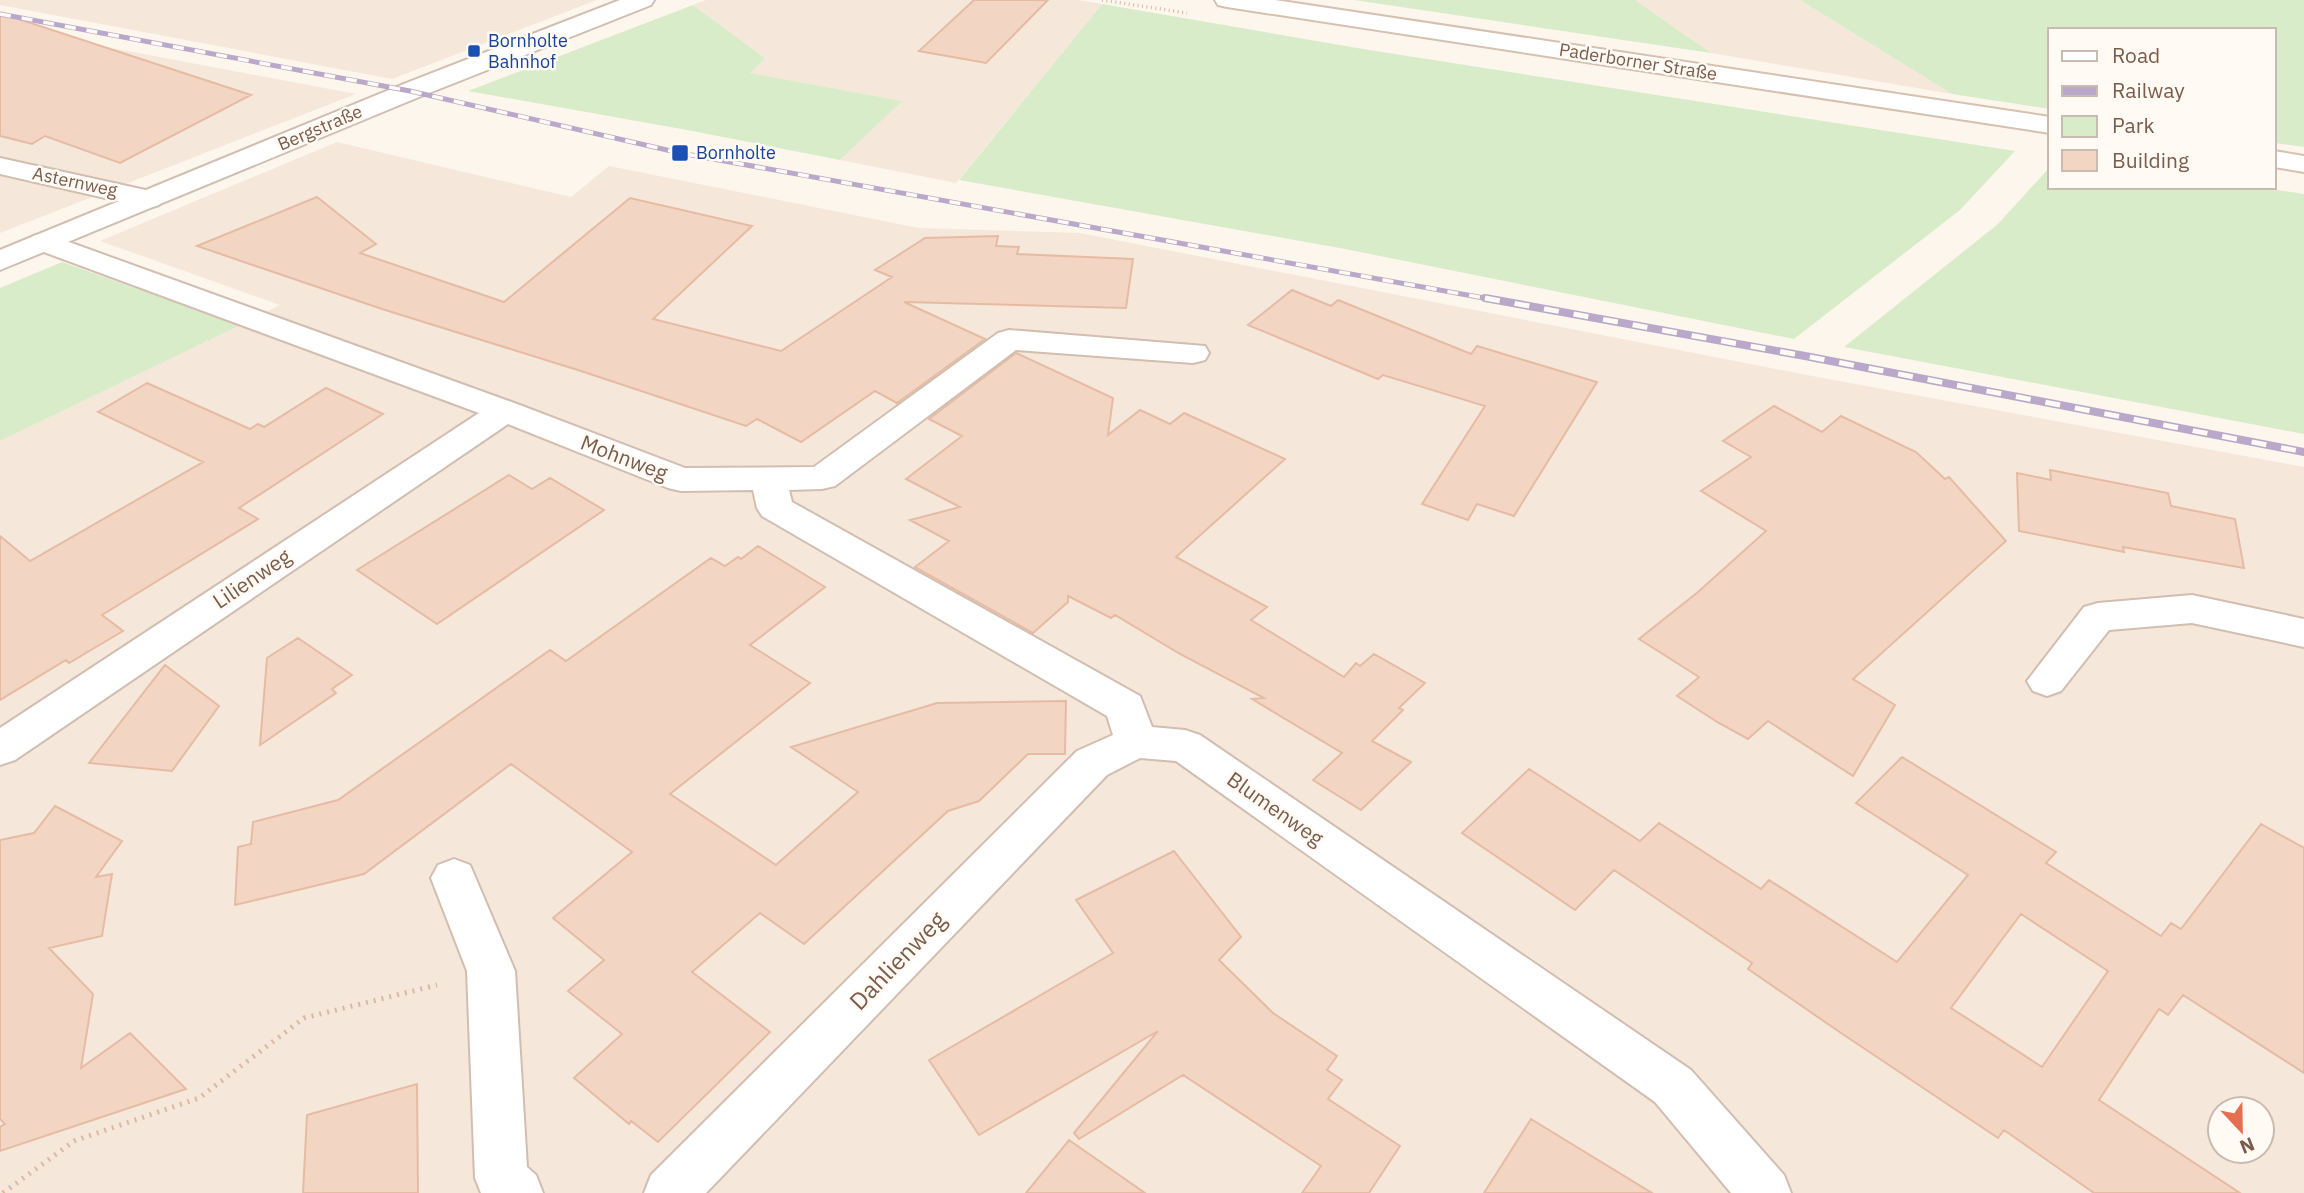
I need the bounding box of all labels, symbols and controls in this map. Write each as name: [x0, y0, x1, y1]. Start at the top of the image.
legend: [2048, 28, 2276, 189]
place label: Bornholte Bahnhof: [488, 29, 568, 73]
street label: Paderborner Straße: [1557, 38, 1719, 85]
text: Road: [2112, 41, 2160, 69]
marker: Bornholte Bahnhof: [466, 43, 482, 59]
text: Railway: [2112, 76, 2185, 104]
street label: Bergstraße: [274, 99, 366, 156]
text: Park: [2112, 111, 2155, 139]
place label: Bornholte: [696, 141, 776, 164]
marker: Bornholte: [670, 143, 690, 163]
text: Building: [2112, 146, 2189, 174]
street label: Asternweg: [31, 161, 120, 202]
street label: Mohnweg: [577, 428, 672, 486]
street label: Lilienweg: [207, 542, 296, 615]
street label: Blumenweg: [1222, 765, 1329, 852]
street label: Dahlienweg: [842, 904, 953, 1017]
north arrow: [2206, 1095, 2276, 1165]
text: N: [2236, 1132, 2258, 1159]

